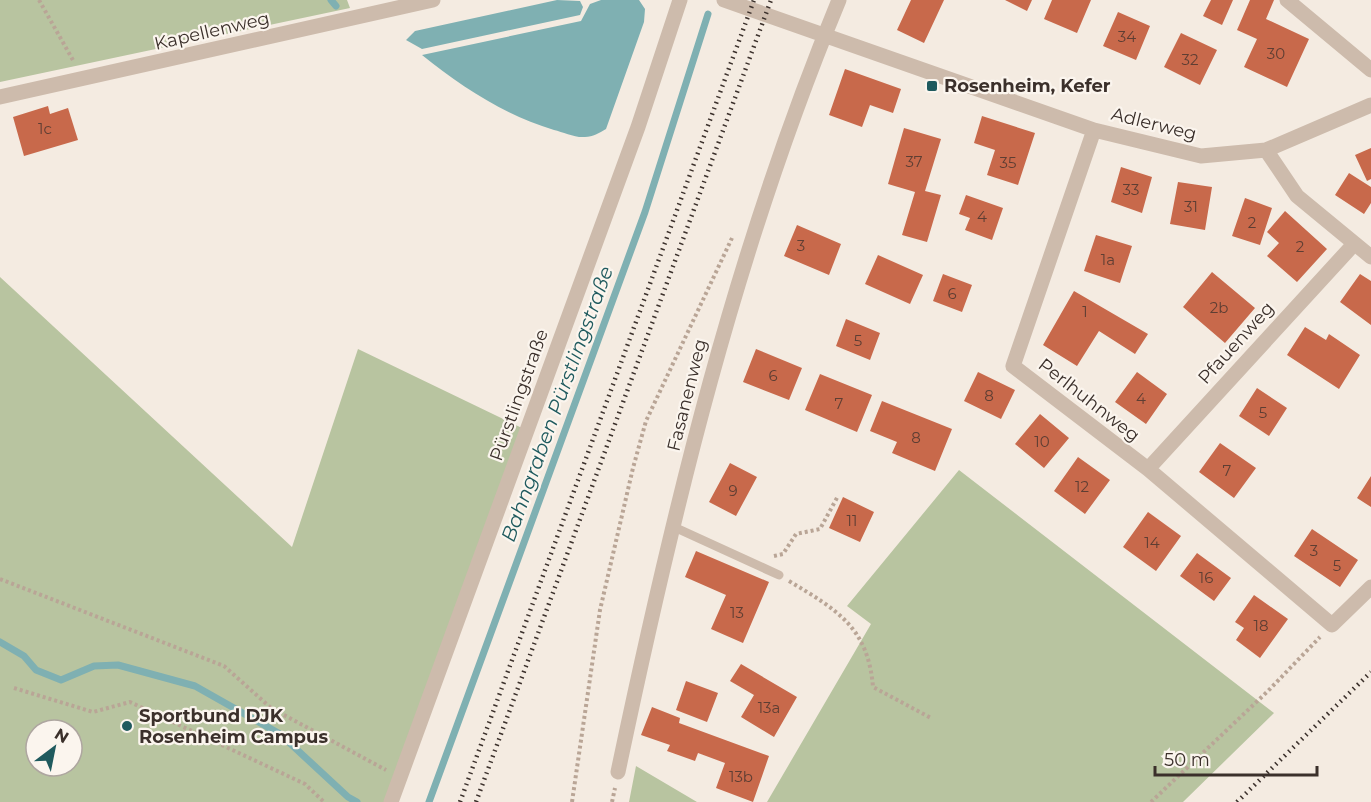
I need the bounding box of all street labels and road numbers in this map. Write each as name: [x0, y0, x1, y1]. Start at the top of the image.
street label: Kapellenweg: [152, 7, 272, 55]
street label: Adlerweg: [1109, 103, 1199, 145]
street label: Pfauenweg: [1193, 297, 1279, 389]
street label: Pürstlingstraße: [485, 326, 553, 464]
street label: Fasanenweg: [662, 337, 712, 453]
street label: Perlhuhnweg: [1034, 354, 1144, 446]

